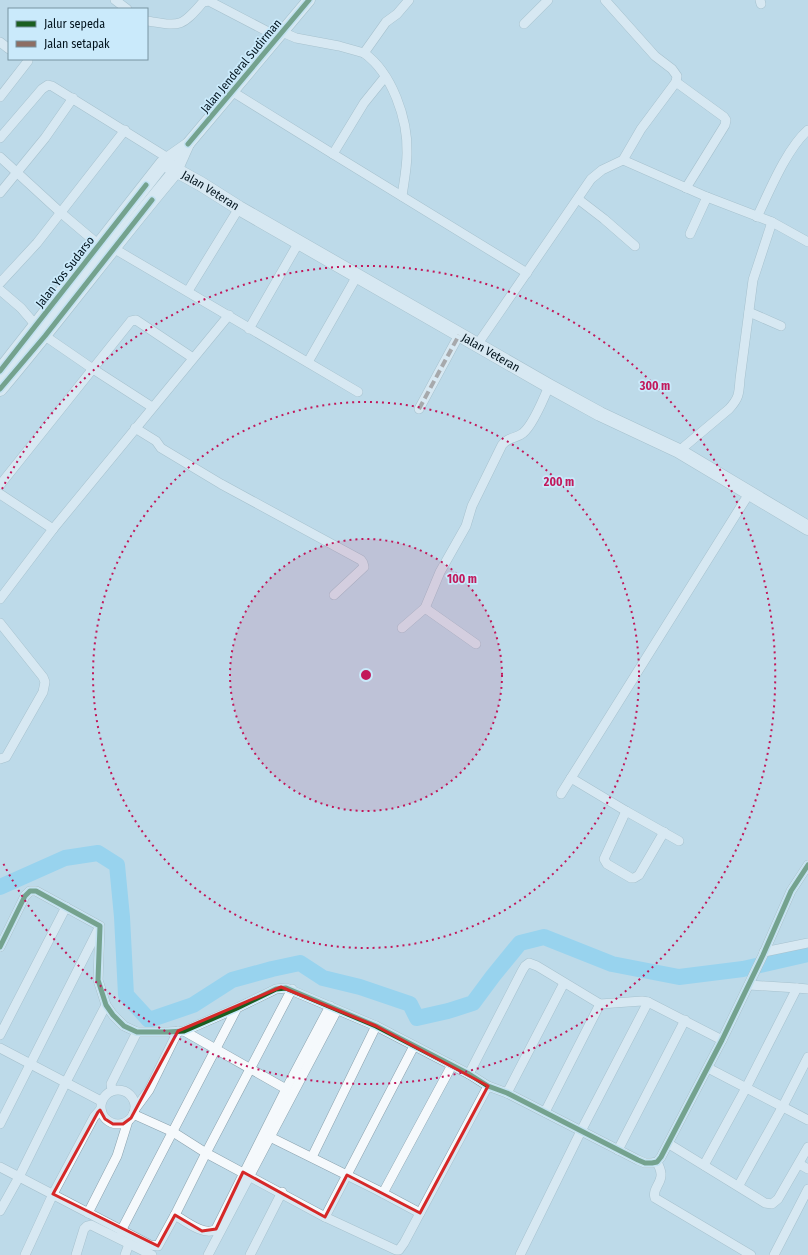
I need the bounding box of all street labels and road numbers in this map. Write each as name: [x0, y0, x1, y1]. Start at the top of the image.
street label: Jalan Jenderal Sudirman: [198, 16, 284, 116]
street label: Jalan Veteran: [179, 168, 242, 213]
street label: Jalan Yos Sudarso: [33, 234, 97, 310]
street label: Jalan Veteran: [459, 330, 522, 375]

